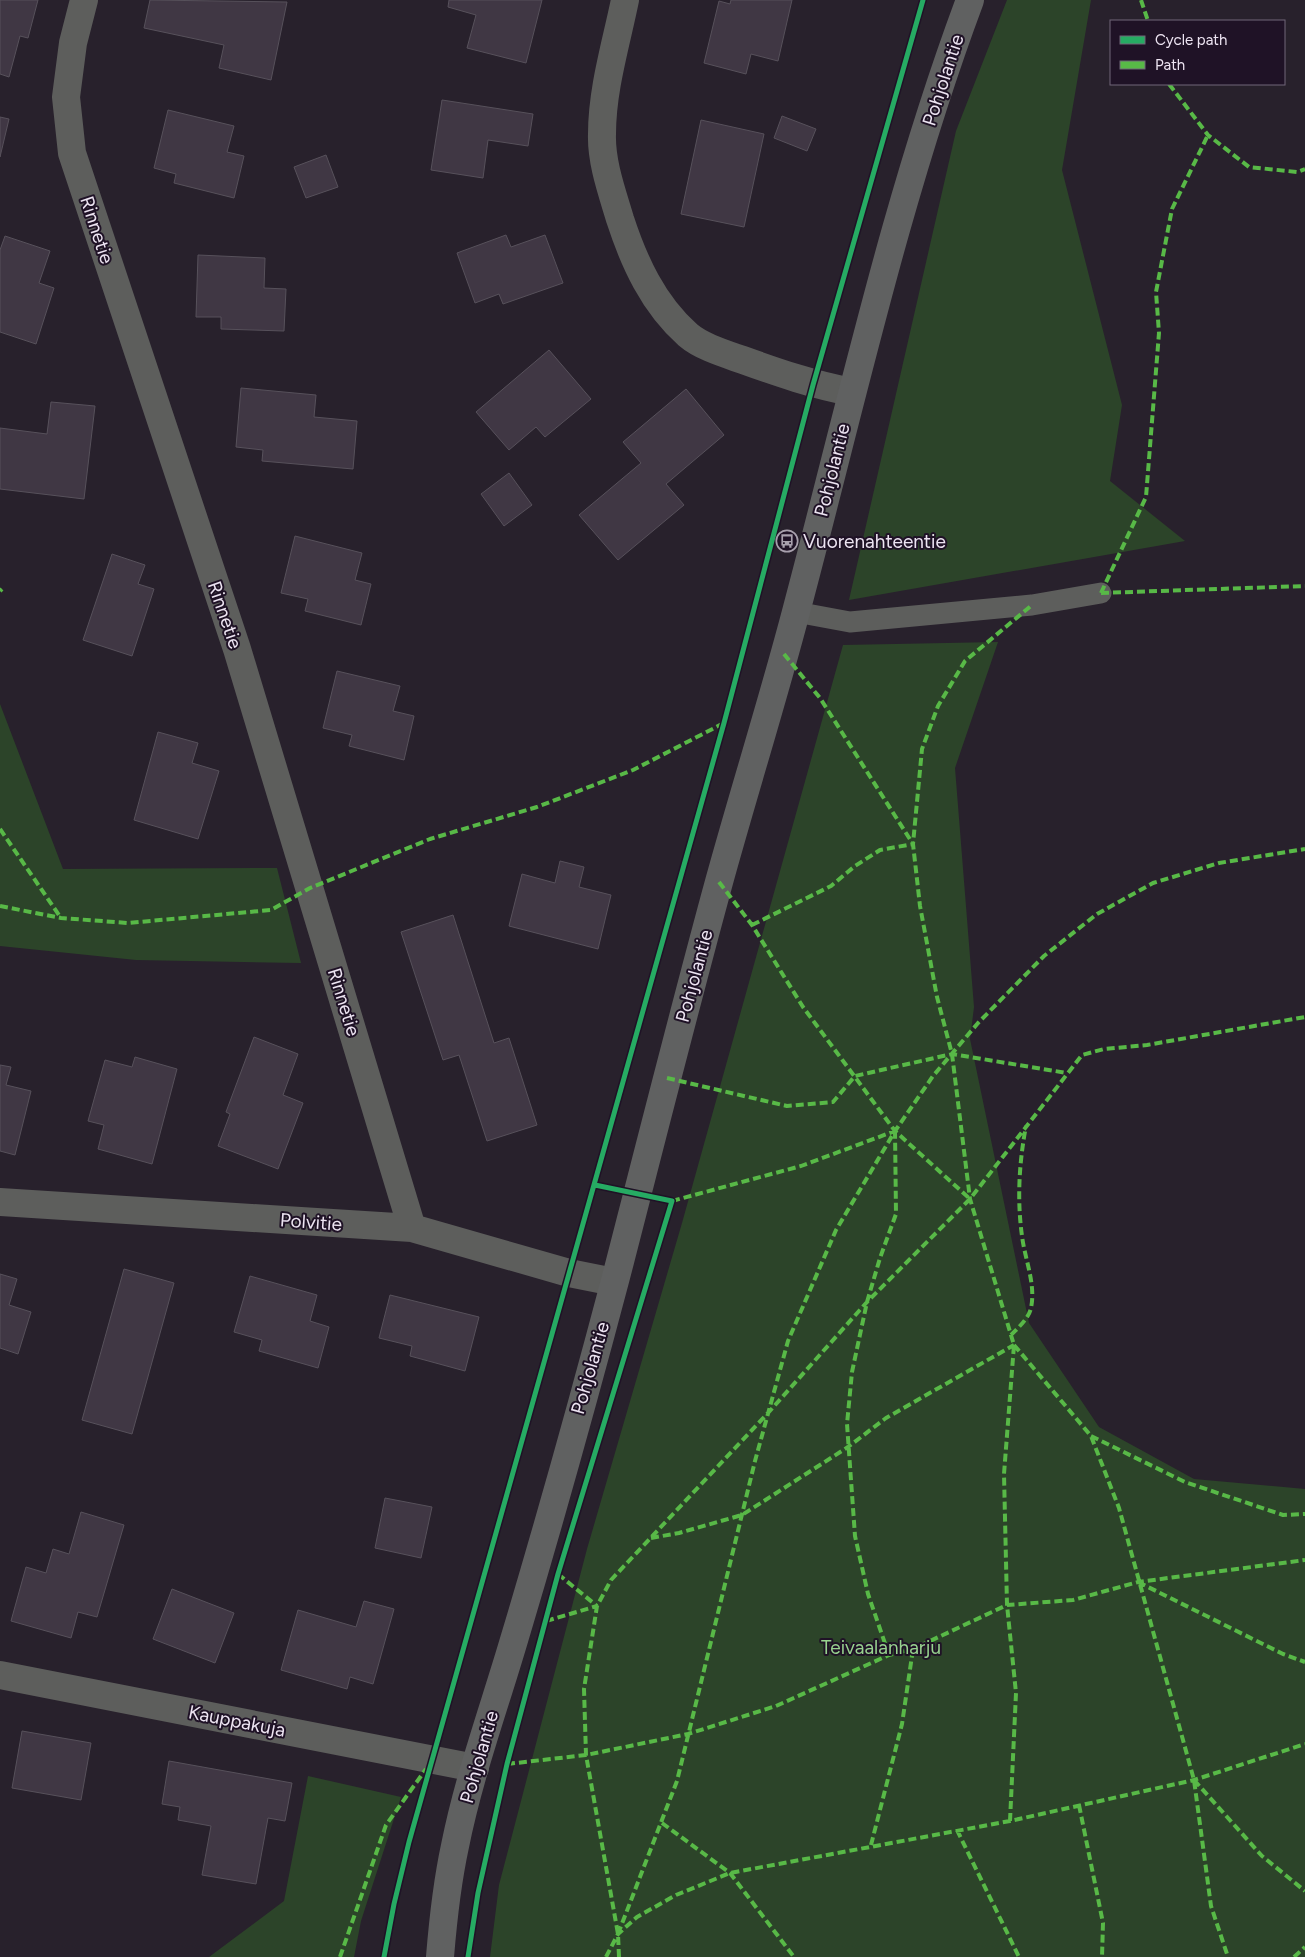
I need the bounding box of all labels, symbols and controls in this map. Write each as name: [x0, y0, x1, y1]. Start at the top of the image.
legend: [1110, 20, 1285, 85]
street label: Pohjolantie: [917, 31, 969, 129]
text: Cycle path: [1155, 31, 1227, 49]
text: Path: [1155, 56, 1185, 74]
street label: Rinnetie: [75, 193, 119, 267]
street label: Pohjolantie: [809, 421, 855, 519]
bus stop icon: Vuorenahteentie: [775, 529, 799, 553]
place label: Vuorenahteentie: [803, 530, 946, 553]
street label: Rinnetie: [203, 578, 247, 652]
street label: Pohjolantie: [671, 927, 717, 1025]
street label: Rinnetie: [323, 965, 365, 1039]
street label: Polvitie: [279, 1208, 343, 1236]
street label: Pohjolantie: [566, 1319, 614, 1417]
park label: Teivaalanharju: [821, 1636, 941, 1659]
street label: Kauppakuja: [186, 1700, 288, 1742]
street label: Pohjolantie: [455, 1708, 503, 1806]

